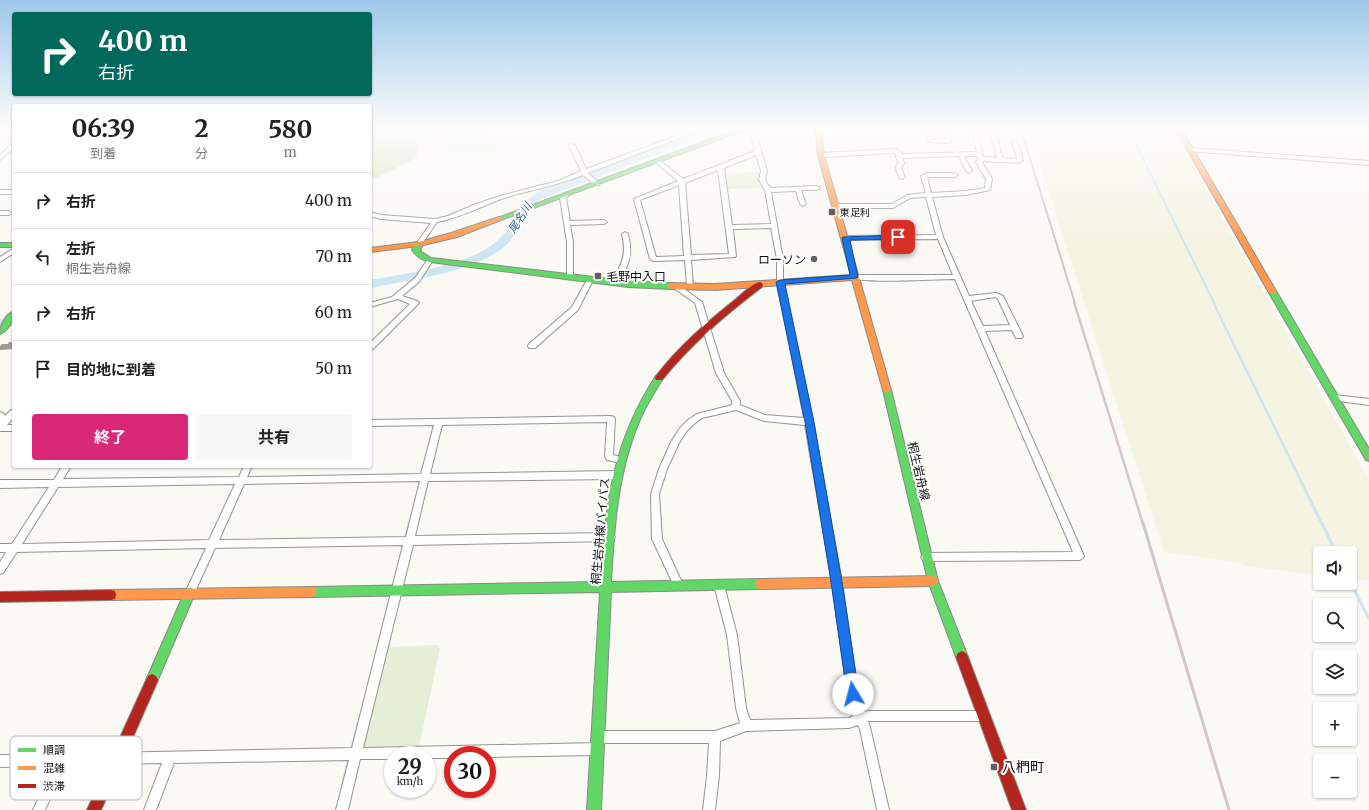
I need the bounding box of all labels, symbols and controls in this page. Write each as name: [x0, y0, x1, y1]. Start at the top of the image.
text: 400 m: [98, 23, 187, 59]
icon: right: [32, 28, 84, 80]
text: 右折: [98, 61, 134, 84]
text: 06:39: [72, 113, 135, 144]
text: 2: [195, 113, 209, 144]
text: 580: [268, 114, 312, 145]
text: m: [284, 144, 297, 161]
text: 到着: [90, 145, 116, 162]
text: 分: [195, 145, 208, 162]
icon: right: [32, 190, 54, 212]
text: 400 m: [305, 191, 352, 210]
text: 右折: [66, 192, 96, 211]
water label: 尾名川: [505, 200, 535, 236]
place label: 東足利: [840, 206, 870, 219]
marker: 東足利: [827, 207, 837, 217]
pin: [881, 220, 915, 254]
icon: arrive: [887, 226, 909, 248]
text: 左折: [66, 239, 96, 258]
icon: left: [32, 246, 54, 268]
text: 70 m: [316, 247, 352, 266]
place label: ローソン: [758, 252, 806, 267]
marker: ローソン: [809, 254, 819, 264]
text: 桐生岩舟線: [66, 260, 131, 277]
place label: 毛野中入口: [606, 269, 666, 284]
marker: 毛野中入口: [593, 271, 603, 281]
icon: right: [32, 302, 54, 324]
text: 60 m: [315, 303, 352, 322]
text: 右折: [66, 304, 96, 323]
icon: arrive: [32, 358, 54, 380]
text: 50 m: [315, 359, 352, 378]
text: 目的地に到着: [66, 360, 156, 379]
button: 終了: [32, 414, 188, 460]
button: 共有: [196, 414, 352, 460]
street label: 桐生岩舟線: [905, 440, 933, 502]
street label: 桐生岩舟線バイパス: [588, 477, 612, 585]
map controls: [1313, 546, 1357, 798]
button: sound: [1313, 546, 1357, 590]
button: search: [1313, 598, 1357, 642]
button: layers: [1313, 650, 1357, 694]
position arrow: [832, 673, 874, 715]
button: +: [1313, 702, 1357, 746]
legend: [10, 736, 142, 800]
text: 順調: [43, 743, 65, 757]
speed limit sign: 30: [444, 746, 496, 798]
text: 29: [398, 754, 422, 779]
button: −: [1313, 754, 1357, 798]
place label: 八椚町: [1002, 758, 1044, 776]
text: 混雑: [43, 761, 65, 775]
marker: 八椚町: [989, 762, 999, 772]
text: km/h: [397, 775, 423, 788]
text: 渋滞: [43, 779, 65, 793]

